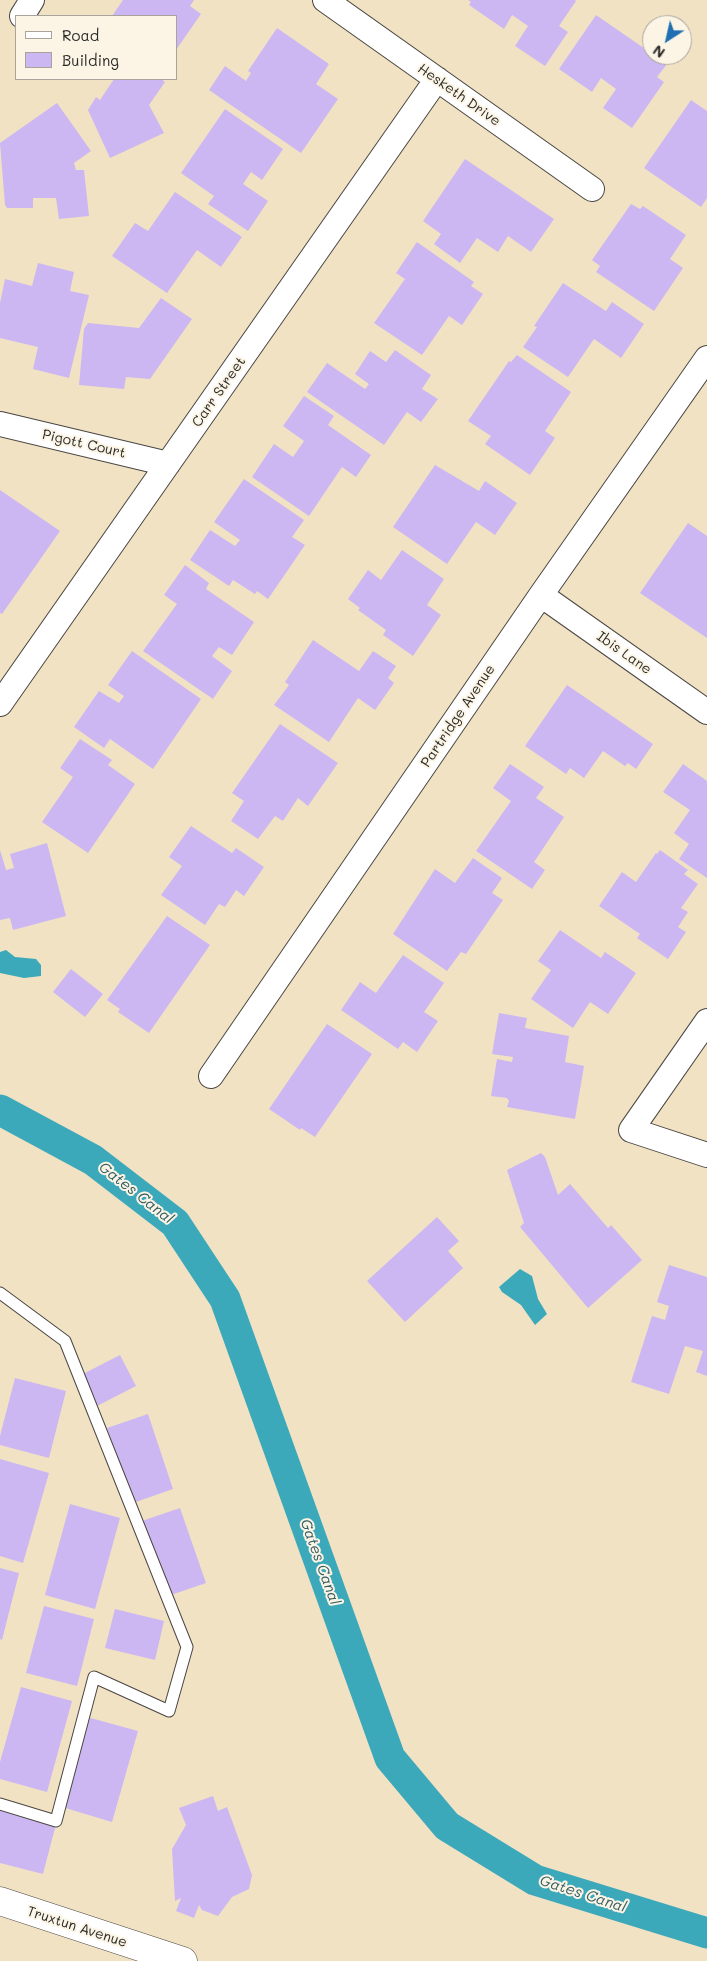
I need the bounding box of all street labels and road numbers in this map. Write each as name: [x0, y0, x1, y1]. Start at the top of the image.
street label: Hesketh Drive: [414, 60, 504, 130]
street label: Carr Street: [189, 354, 249, 430]
street label: Pigott Court: [41, 426, 127, 462]
street label: Ibis Lane: [593, 628, 655, 678]
street label: Partridge Avenue: [417, 661, 499, 771]
street label: Truxtun Avenue: [25, 1903, 129, 1951]

